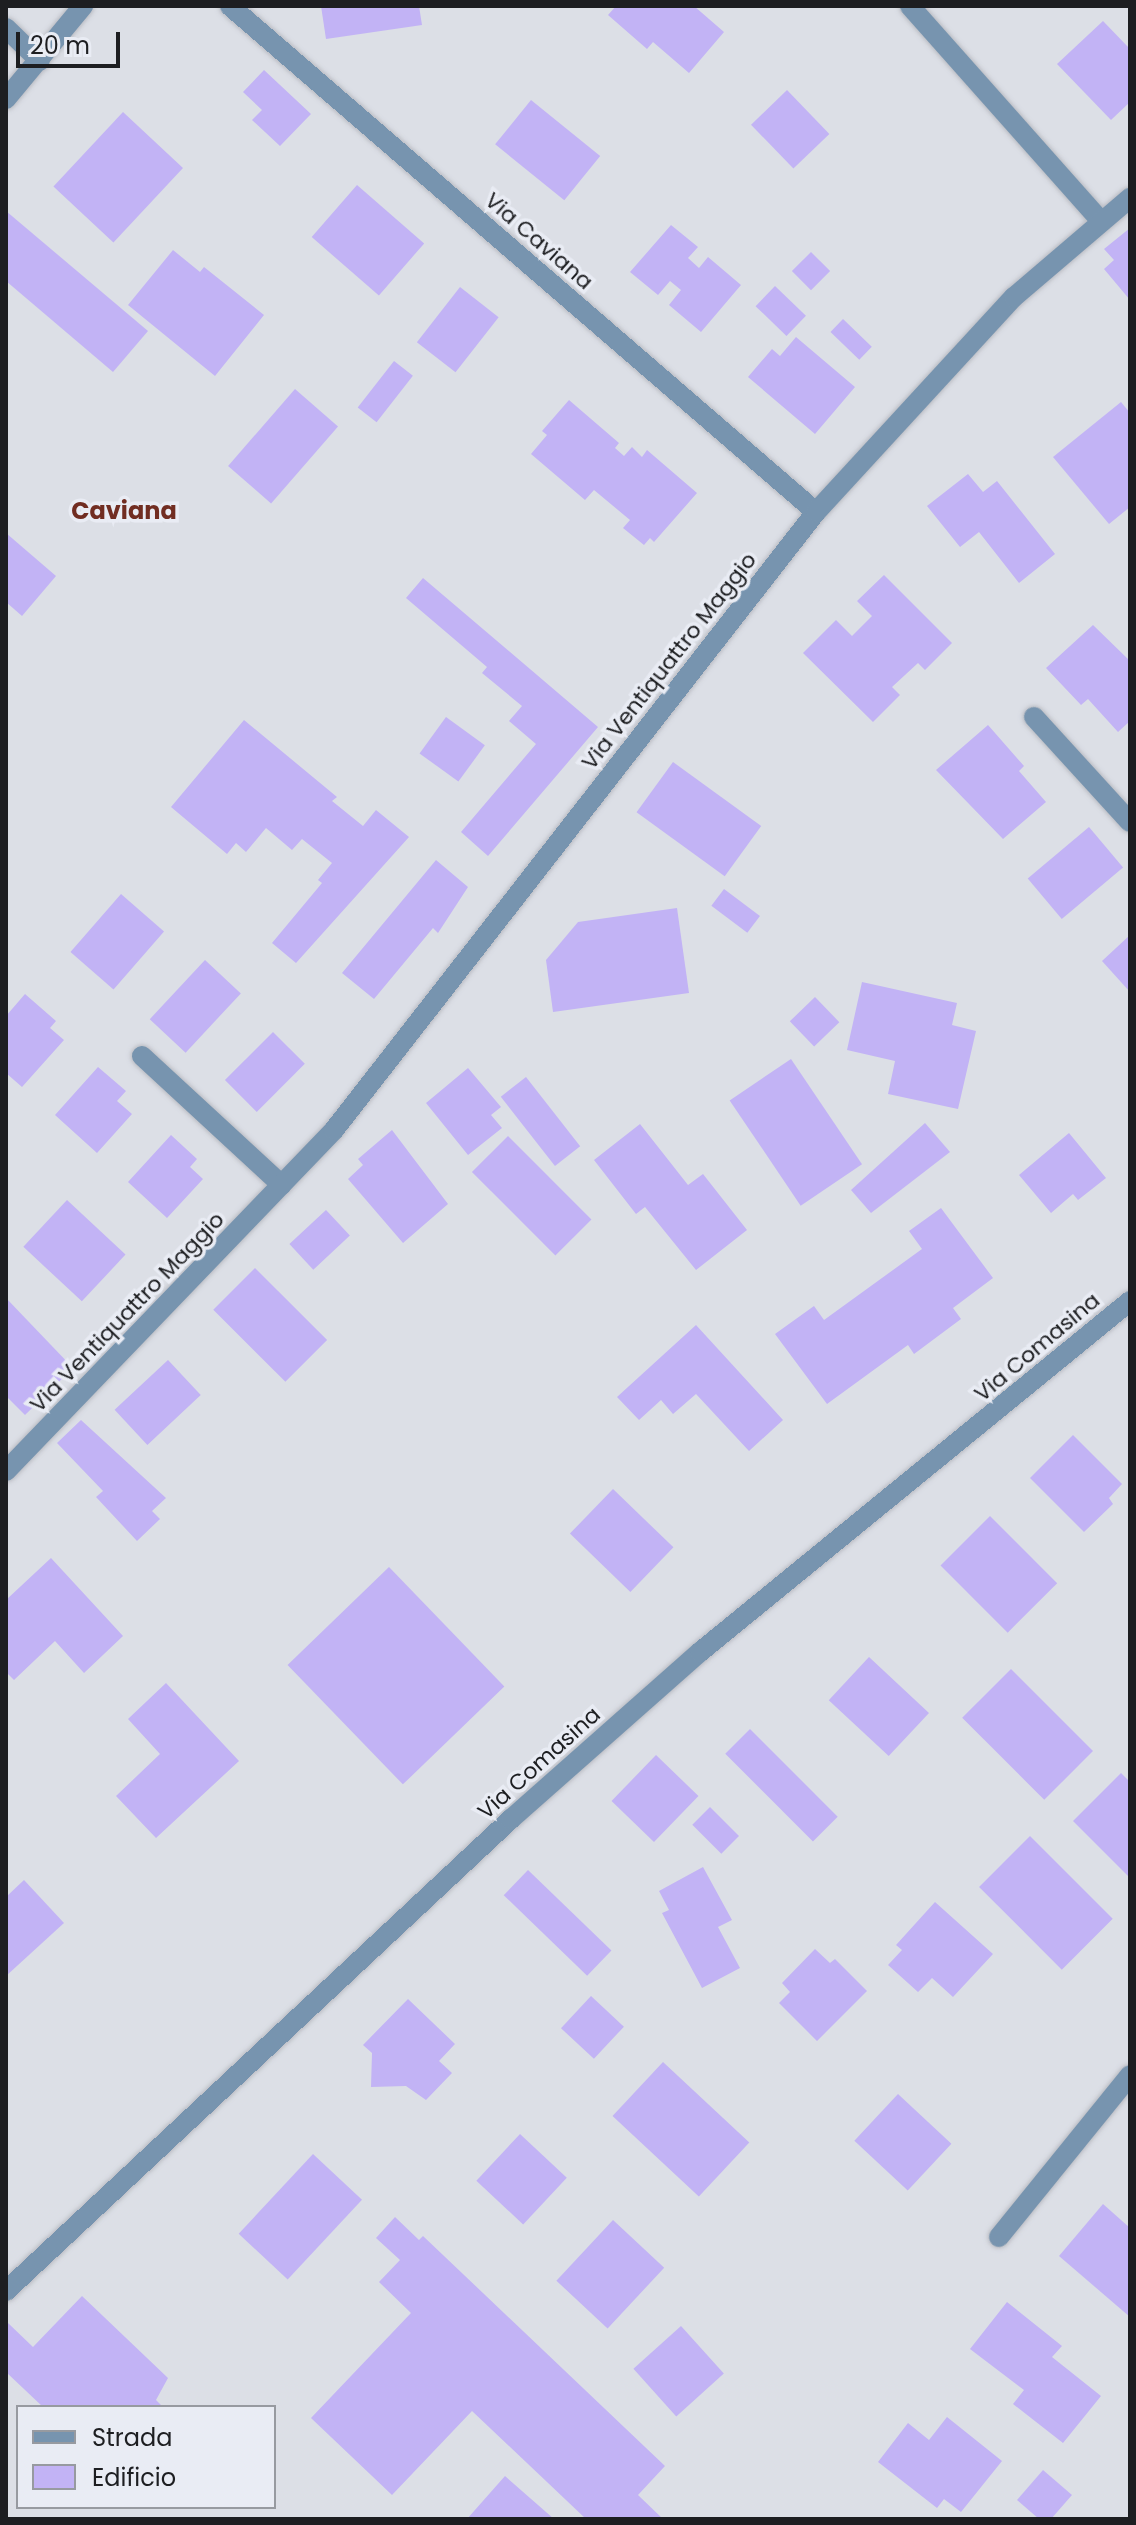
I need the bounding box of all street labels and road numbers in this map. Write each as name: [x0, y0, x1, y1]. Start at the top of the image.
street label: Via Caviana: [480, 187, 598, 295]
street label: Via Ventiquattro Maggio: [576, 547, 762, 775]
street label: Via Ventiquattro Maggio: [24, 1206, 230, 1418]
street label: Via Comasina: [969, 1287, 1105, 1407]
street label: Via Comasina: [472, 1701, 606, 1825]

